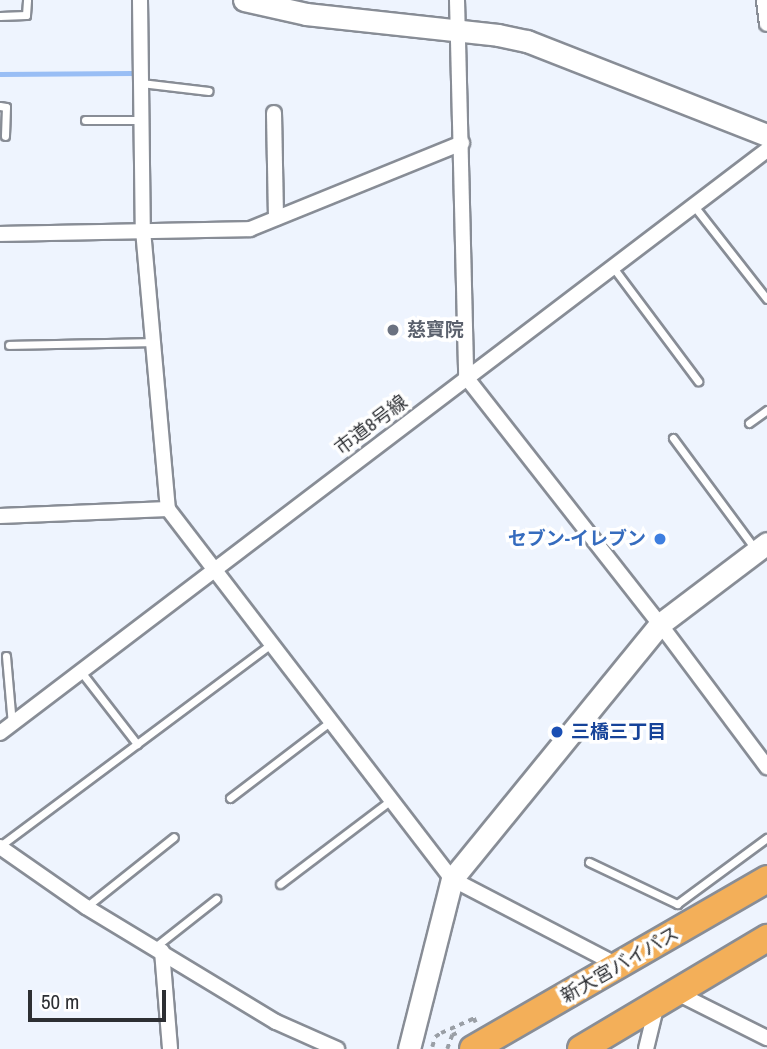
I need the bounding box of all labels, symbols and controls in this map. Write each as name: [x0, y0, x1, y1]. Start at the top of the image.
place label: 慈寶院: [407, 319, 464, 341]
marker: 慈寶院: [385, 322, 401, 338]
street label: 市道8号線: [330, 390, 412, 460]
place label: セブン-イレブン: [508, 528, 646, 550]
marker: セブン-イレブン: [652, 531, 668, 547]
place label: 三橋三丁目: [571, 721, 666, 743]
marker: 三橋三丁目: [549, 724, 565, 740]
street label: 新大宮バイパス: [557, 922, 683, 1008]
scale bar: [32, 976, 170, 1020]
text: 50 m: [41, 987, 79, 1016]

